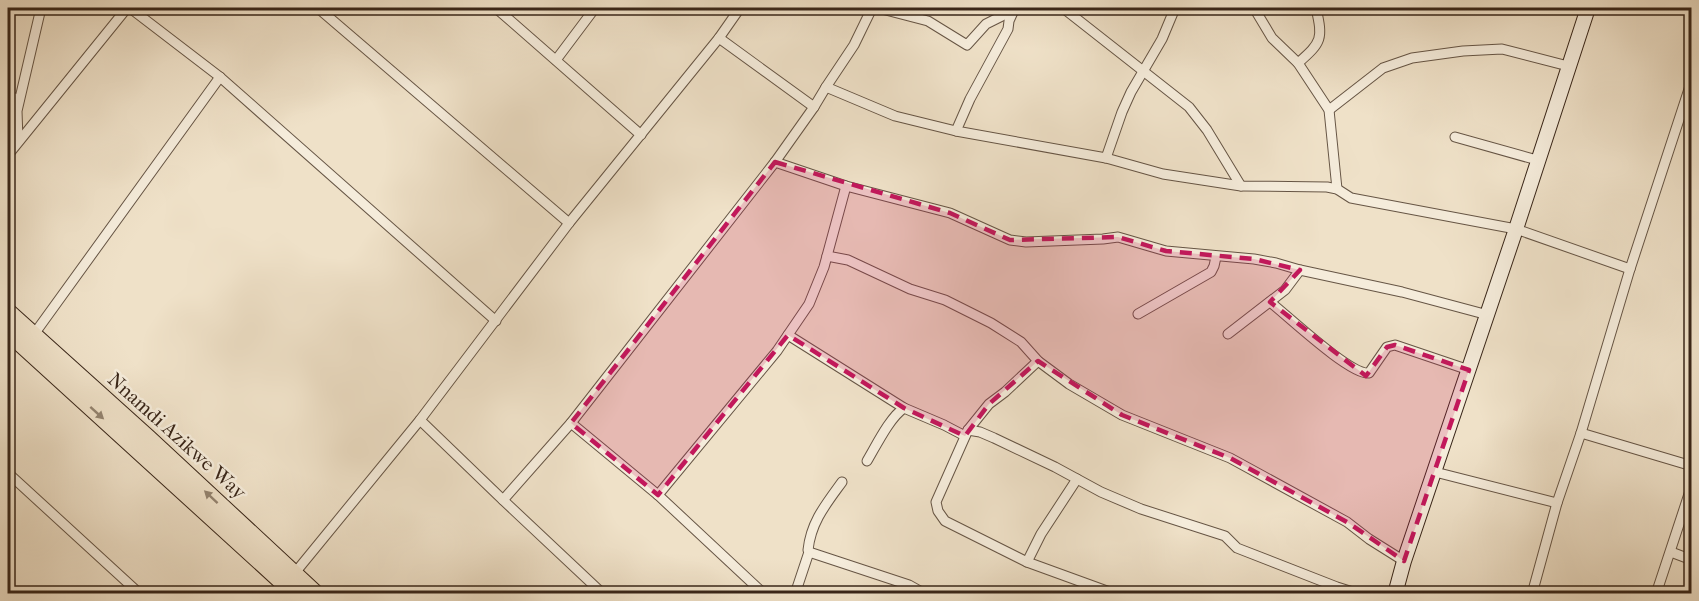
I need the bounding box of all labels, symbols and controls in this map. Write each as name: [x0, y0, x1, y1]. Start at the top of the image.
street label: Nnamdi Azikwe Way: [103, 368, 252, 505]
one-way arrow: [90, 406, 105, 420]
one-way arrow: [203, 490, 218, 504]

